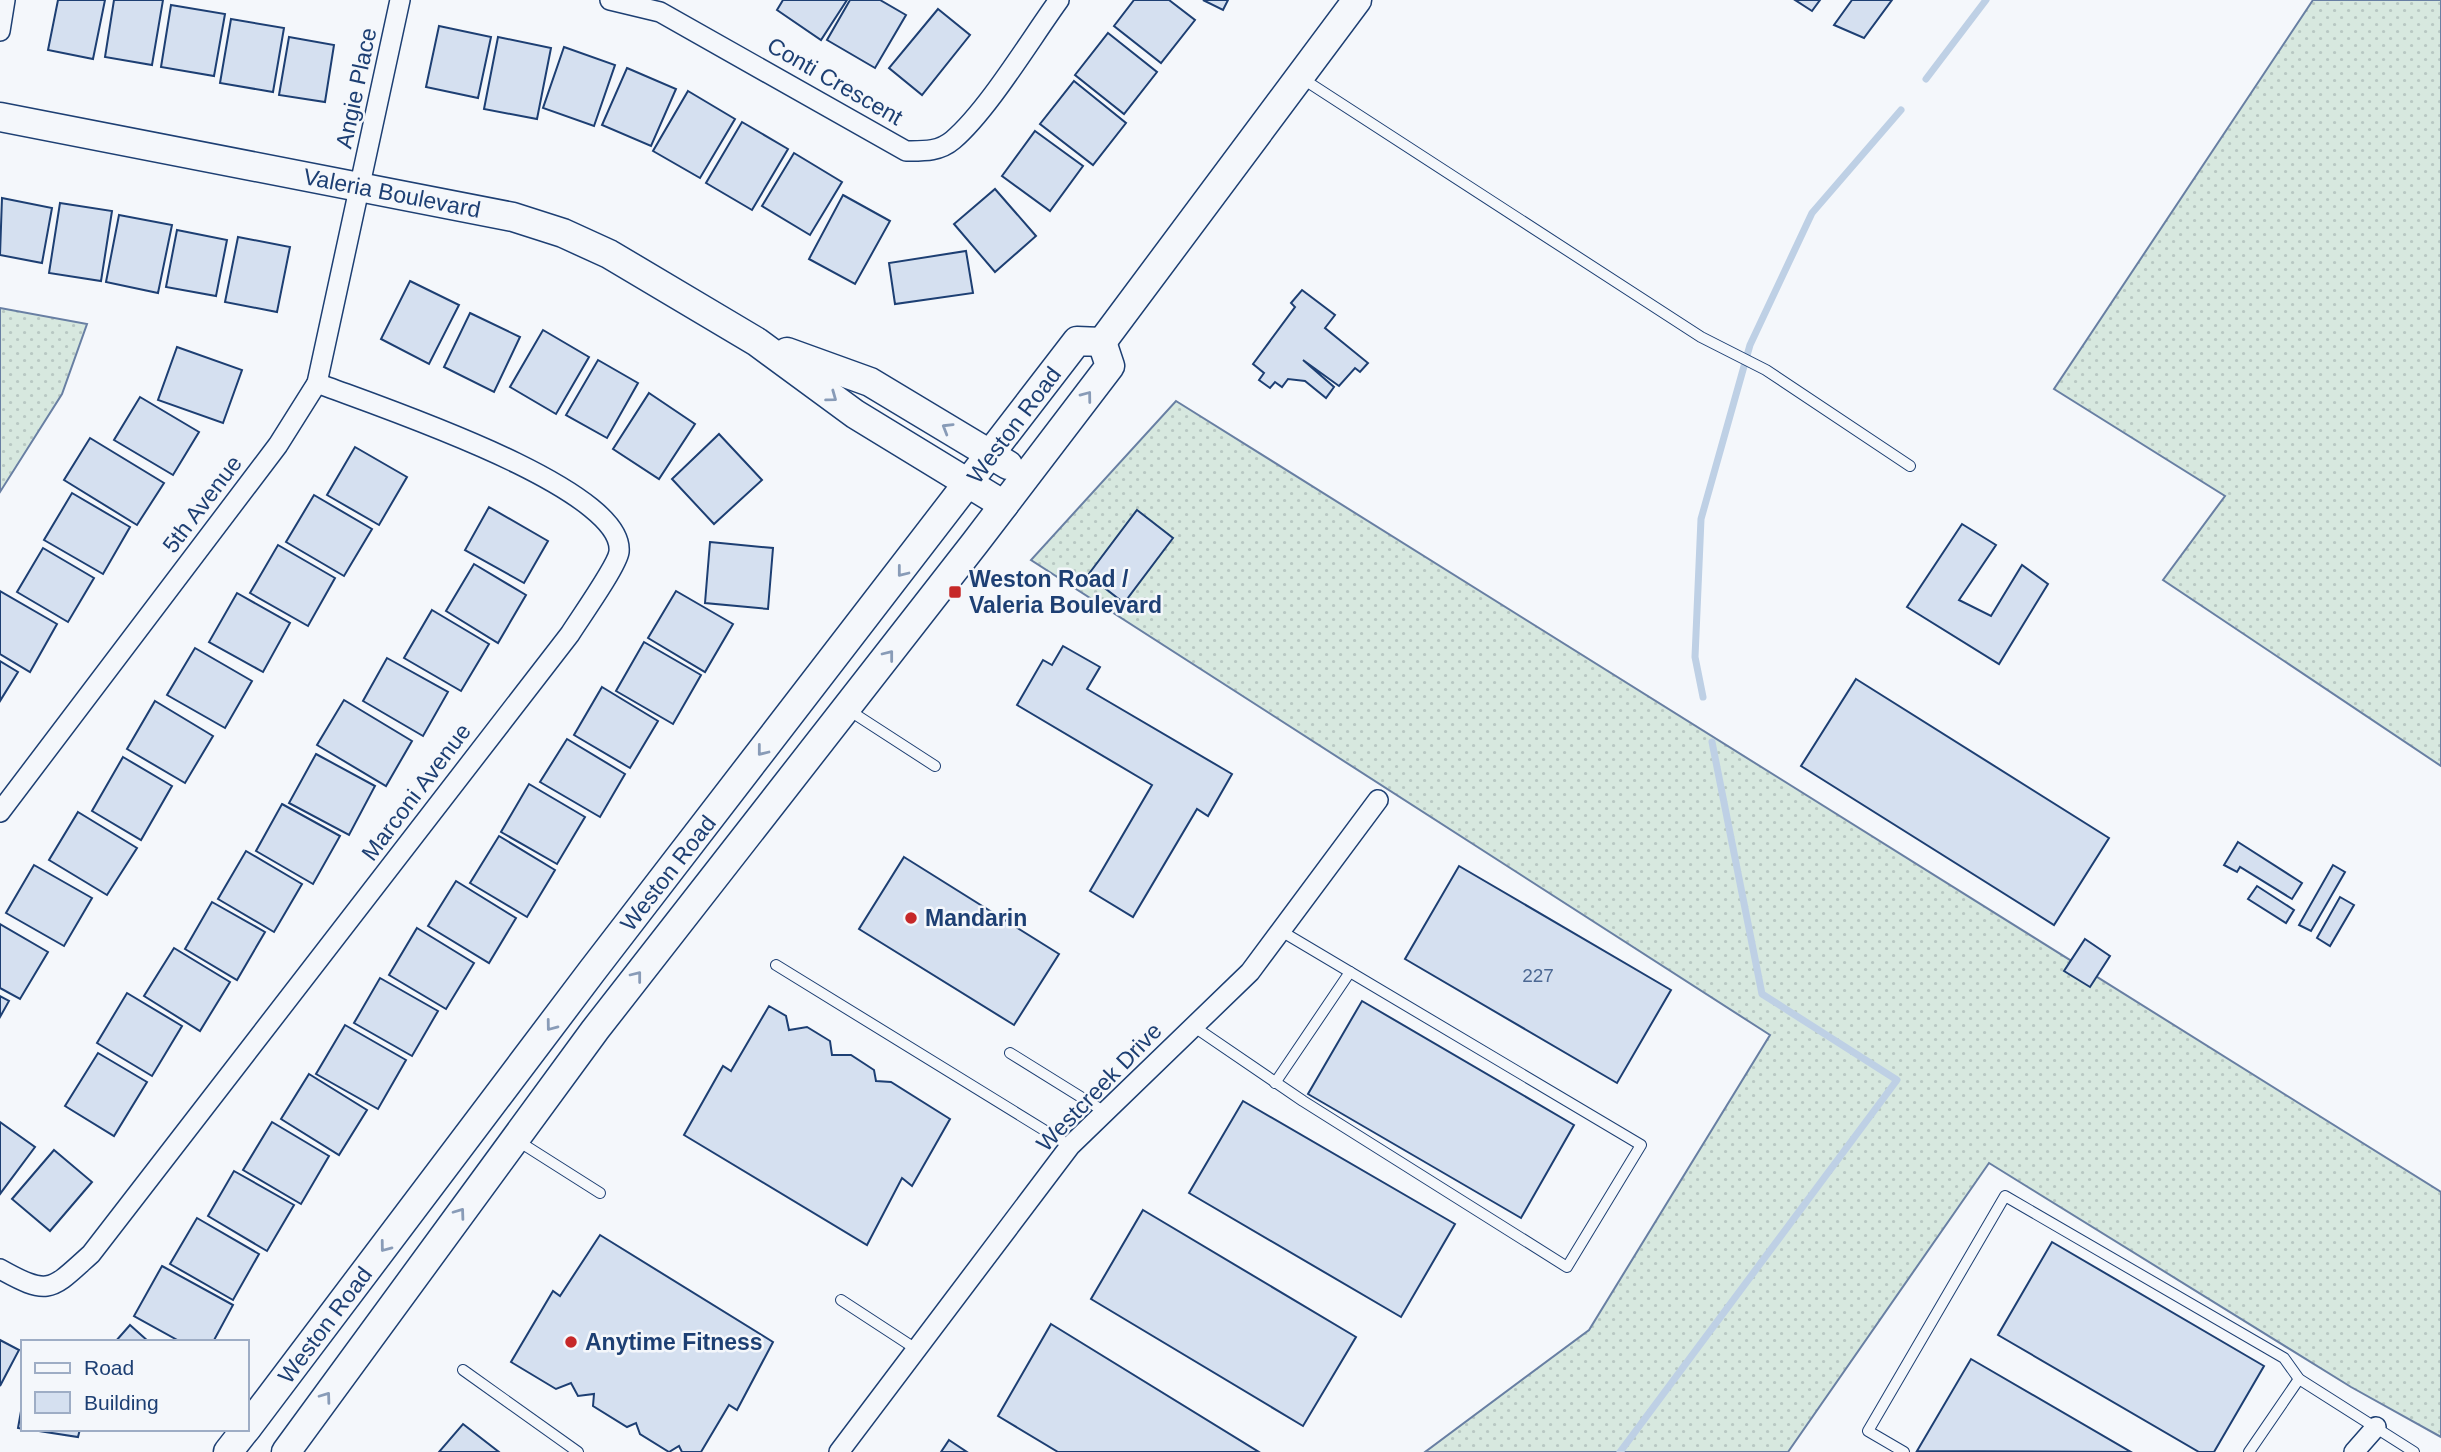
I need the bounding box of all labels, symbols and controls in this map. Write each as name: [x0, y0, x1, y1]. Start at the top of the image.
street label: Angie Place: [331, 25, 381, 151]
street label: Conti Crescent: [763, 32, 908, 131]
street label: Valeria Boulevard: [301, 163, 483, 223]
street label: Weston Road: [962, 362, 1066, 488]
one-way arrow: [824, 389, 837, 401]
one-way arrow: [1078, 391, 1091, 404]
one-way arrow: [942, 423, 955, 436]
street label: 5th Avenue: [157, 450, 247, 558]
one-way arrow: [897, 564, 910, 576]
place label: Weston Road / Valeria Boulevard: [969, 566, 1162, 618]
marker: Weston Road / Valeria Boulevard: [947, 584, 963, 600]
one-way arrow: [880, 650, 893, 662]
street label: Marconi Avenue: [356, 718, 476, 866]
one-way arrow: [758, 744, 771, 756]
street label: Weston Road: [615, 810, 721, 936]
place label: Mandarin: [925, 905, 1027, 931]
marker: Mandarin: [903, 910, 919, 926]
house number: 227: [1522, 965, 1554, 986]
one-way arrow: [629, 971, 642, 984]
street label: Westcreek Drive: [1031, 1017, 1167, 1157]
one-way arrow: [546, 1018, 559, 1031]
one-way arrow: [452, 1209, 465, 1221]
one-way arrow: [380, 1239, 393, 1252]
street label: Weston Road: [273, 1262, 377, 1388]
place label: Anytime Fitness: [585, 1329, 763, 1355]
marker: Anytime Fitness: [563, 1334, 579, 1350]
legend: [21, 1340, 248, 1431]
text: Road: [84, 1356, 134, 1379]
text: Building: [84, 1391, 159, 1414]
one-way arrow: [318, 1392, 330, 1405]

